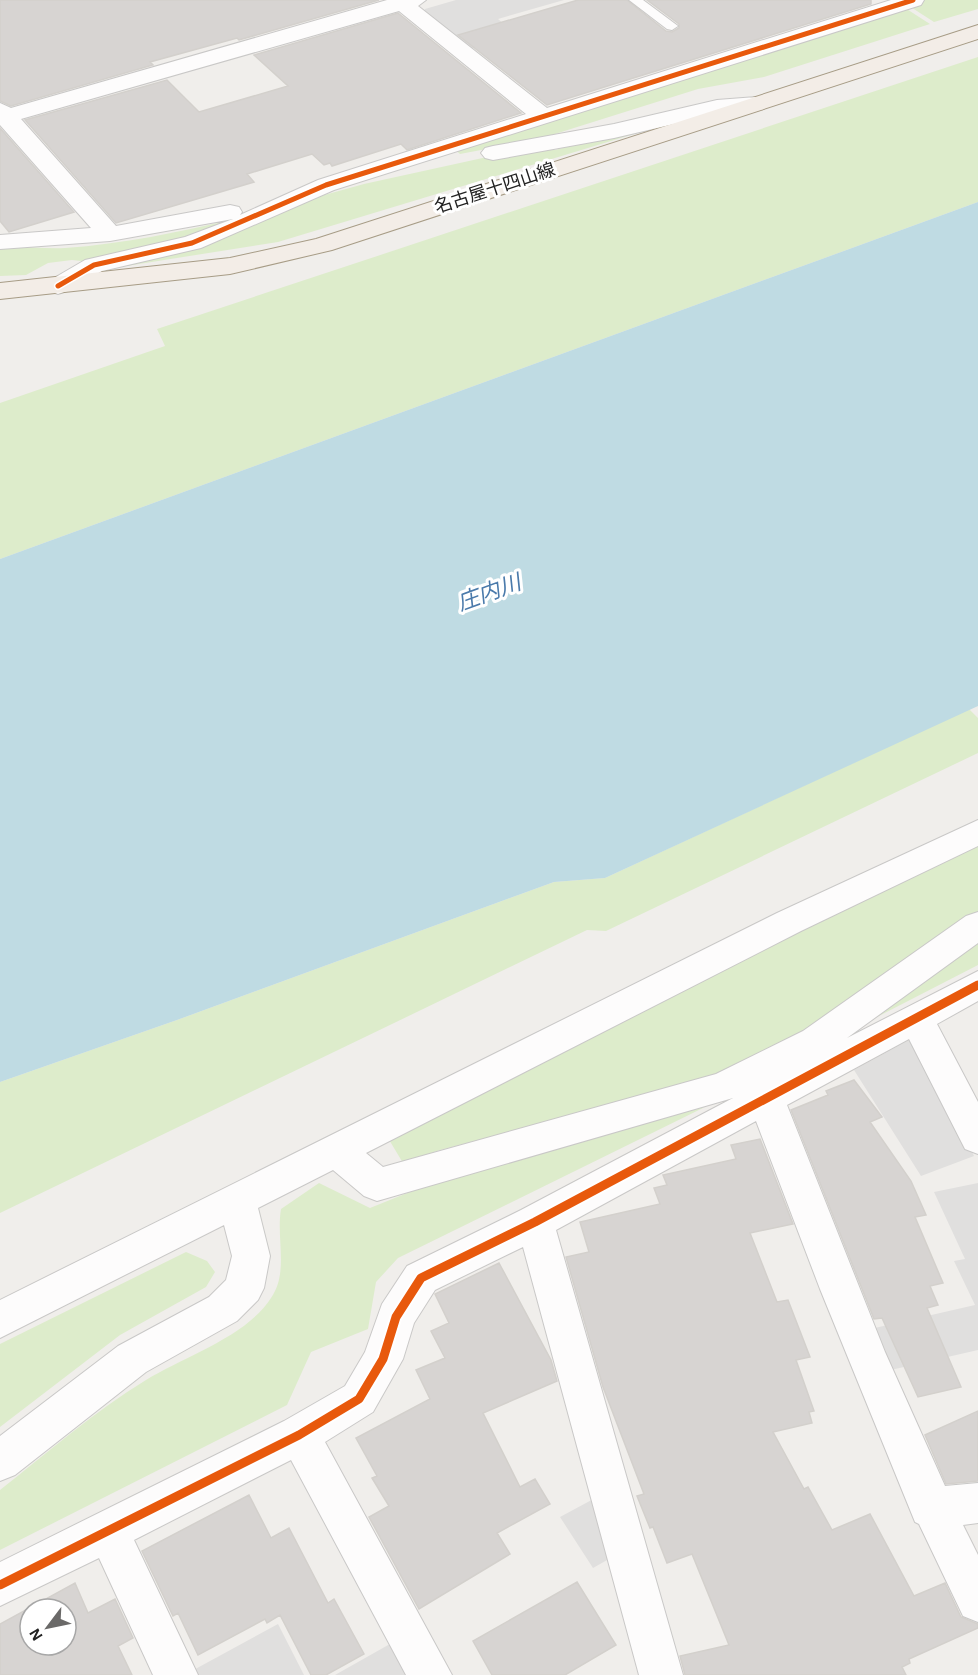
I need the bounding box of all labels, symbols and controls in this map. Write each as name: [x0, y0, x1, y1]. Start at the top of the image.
street label: 名古屋十四山線: [432, 159, 558, 217]
water label: 庄内川: [454, 570, 526, 615]
north arrow: [18, 1597, 78, 1657]
text: N: [26, 1625, 46, 1643]

